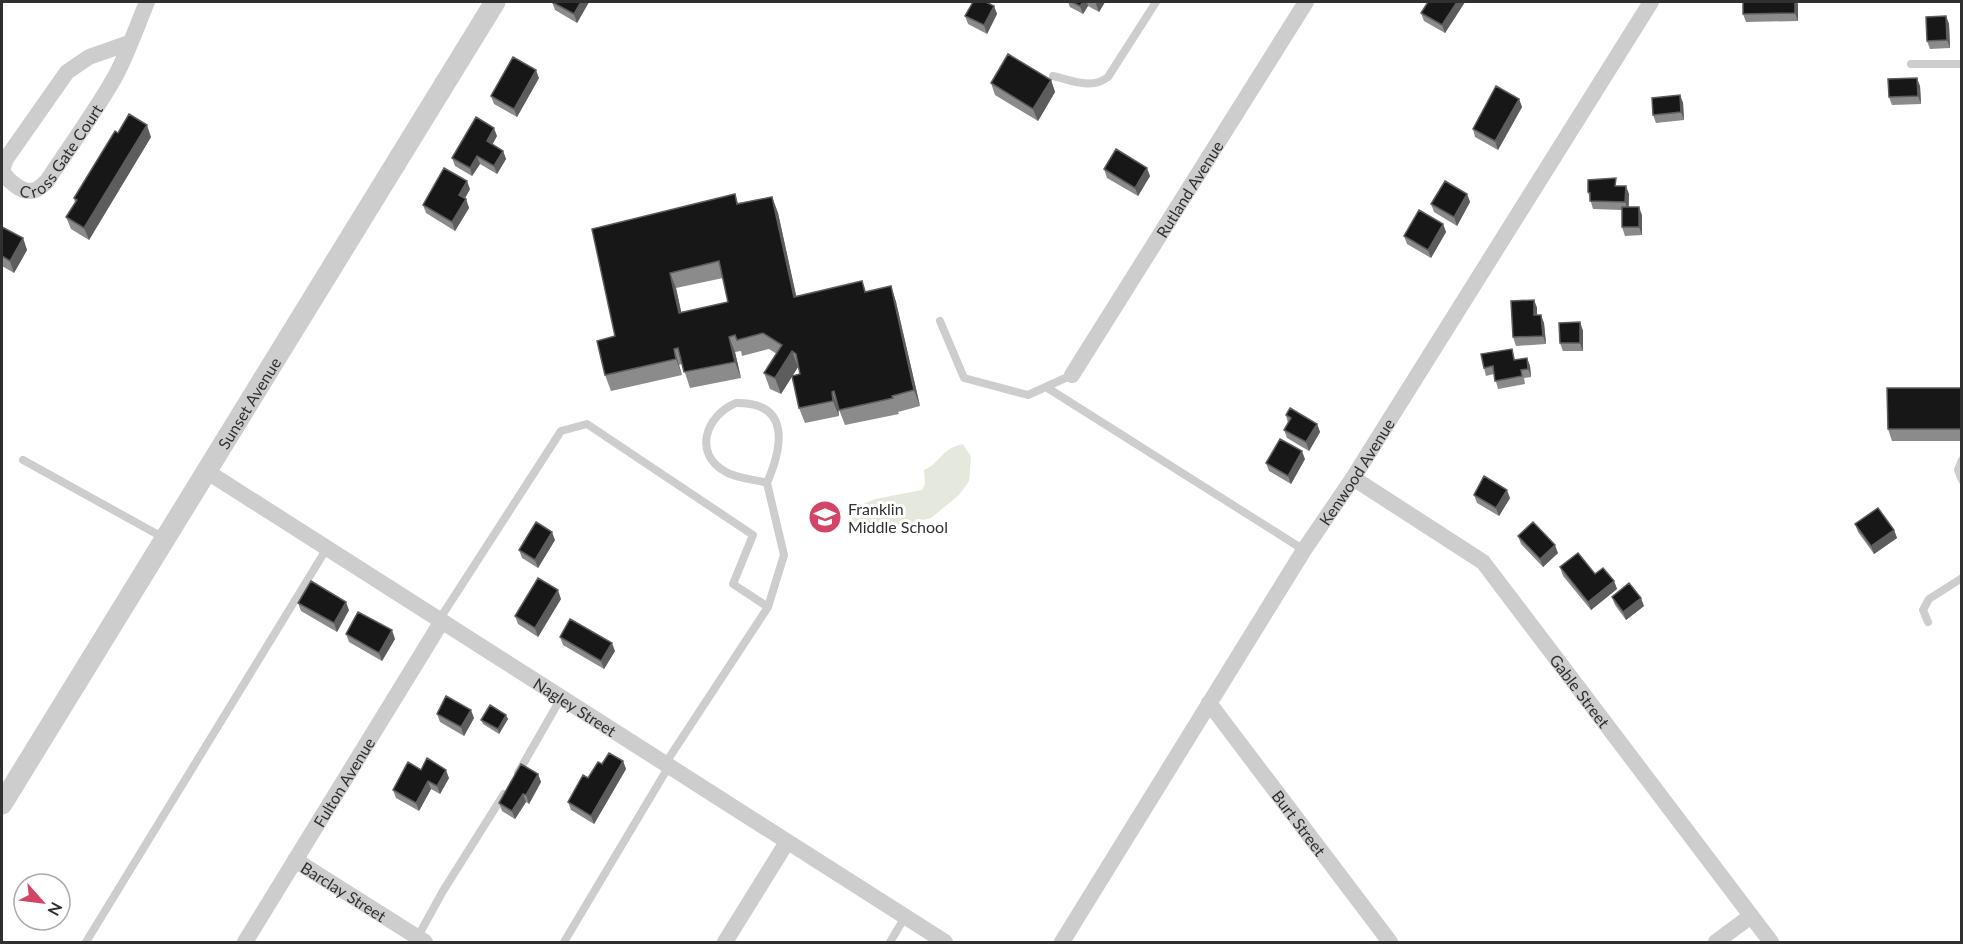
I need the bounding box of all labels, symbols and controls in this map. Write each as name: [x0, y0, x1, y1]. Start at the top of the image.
street label: Cross Gate Court: [18, 100, 106, 201]
street label: Rutland Avenue: [1151, 137, 1226, 241]
street label: Sunset Avenue: [213, 353, 284, 452]
street label: Kenwood Avenue: [1314, 414, 1398, 528]
school or university icon: Franklin Middle School: [807, 499, 843, 535]
place label: Franklin Middle School: [848, 499, 948, 536]
street label: Gable Street: [1547, 650, 1614, 731]
street label: Nagley Street: [530, 673, 621, 740]
street label: Fulton Avenue: [309, 734, 378, 830]
street label: Burt Street: [1269, 786, 1331, 859]
street label: Barclay Street: [298, 857, 390, 925]
north arrow: [12, 872, 72, 932]
text: N: [44, 899, 67, 919]

